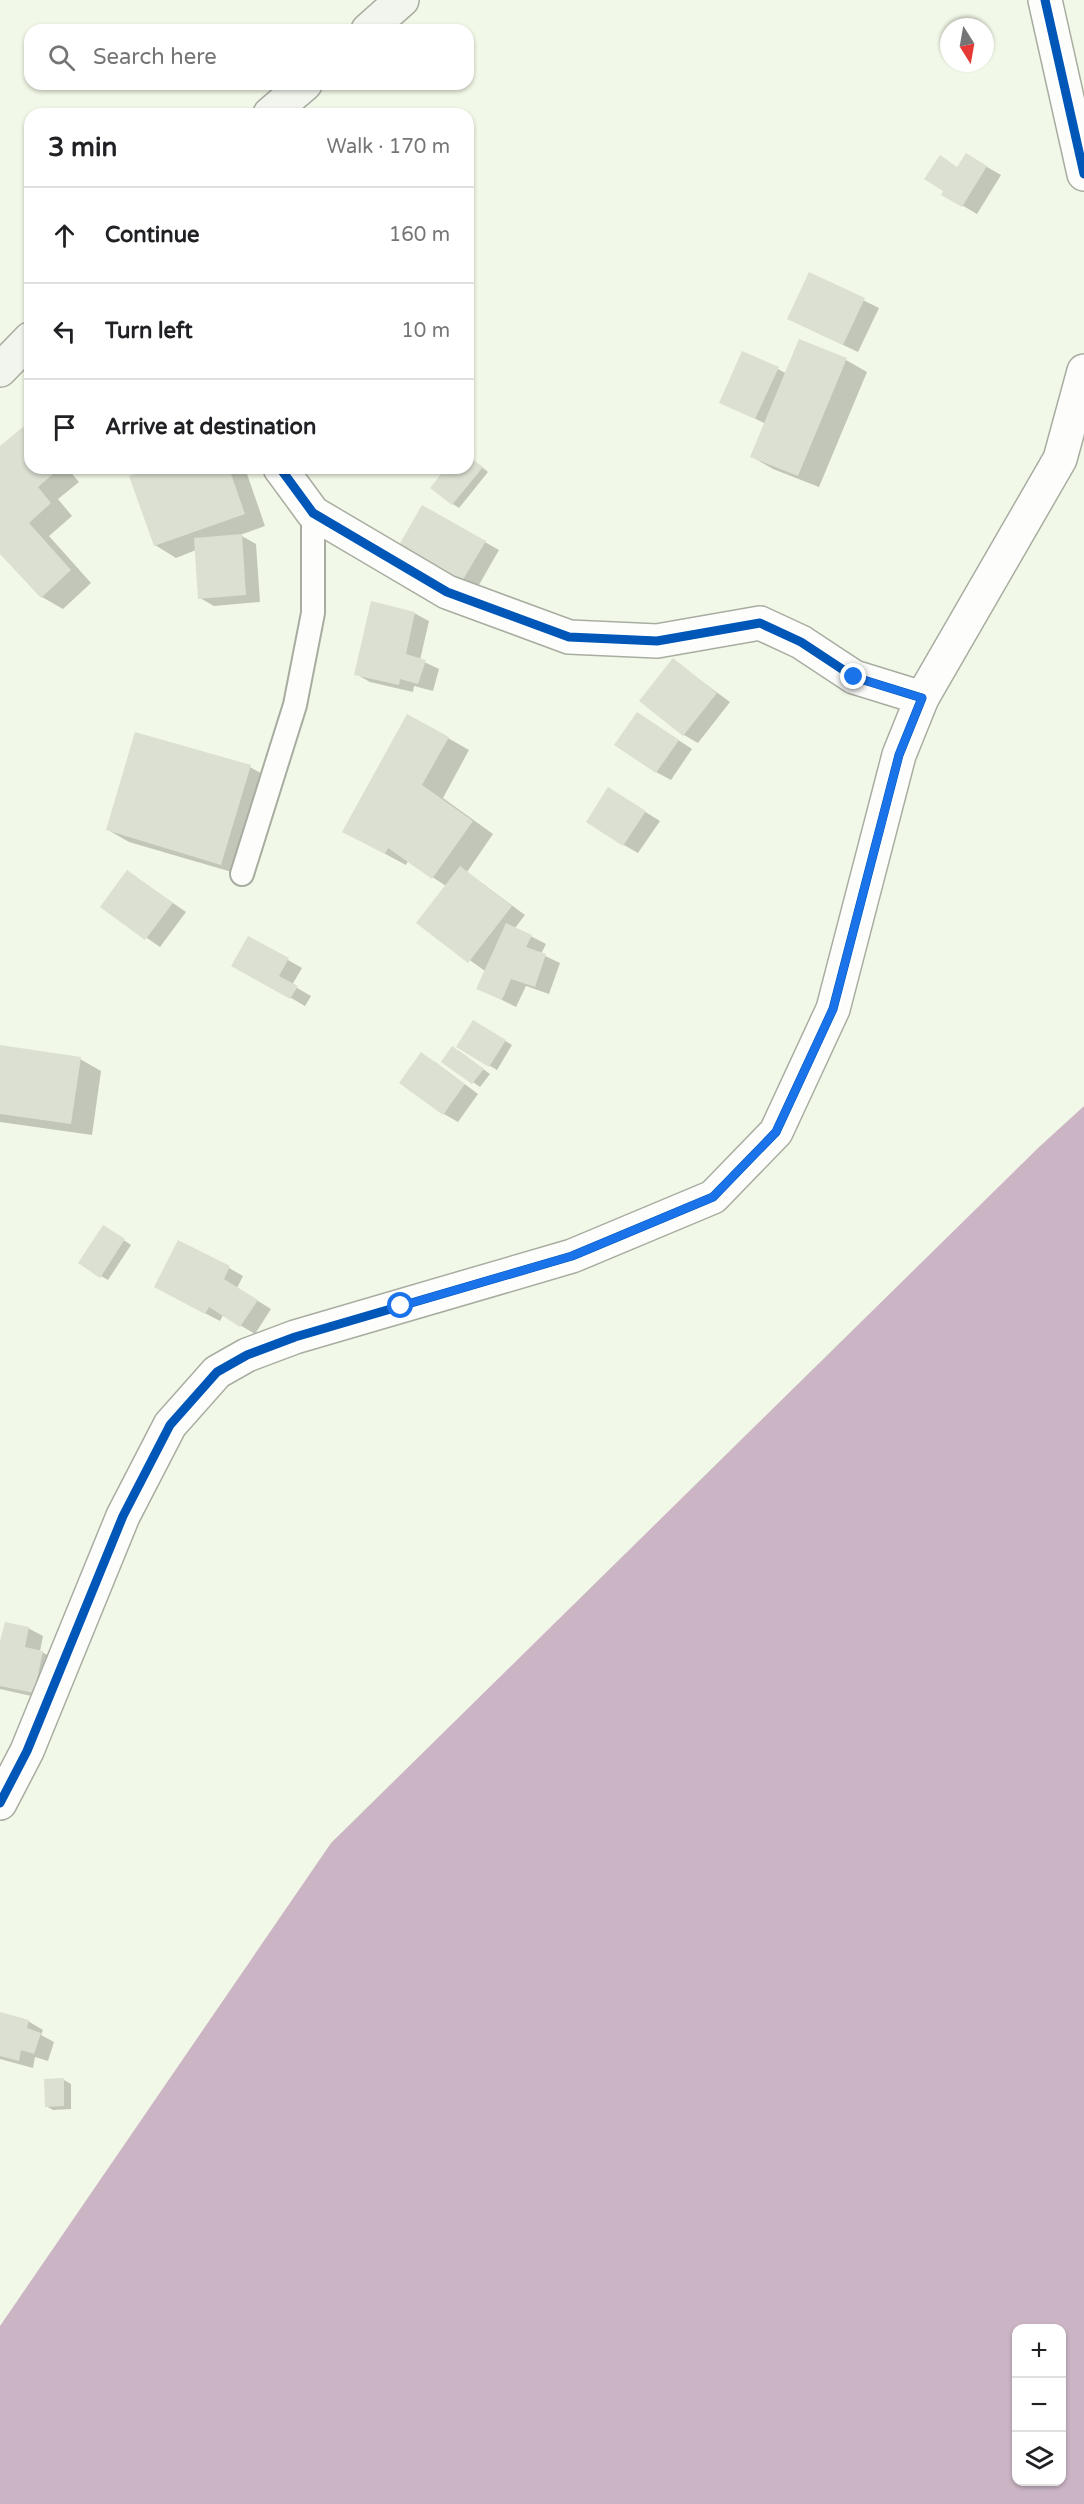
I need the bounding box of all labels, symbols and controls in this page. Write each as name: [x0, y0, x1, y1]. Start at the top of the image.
north arrow: [940, 18, 994, 72]
search box: [24, 24, 474, 90]
icon: search: [45, 41, 78, 74]
text: Search here: [93, 44, 217, 70]
text: 3 min: [48, 132, 117, 163]
text: Walk · 170 m: [327, 135, 450, 159]
icon: ahead: [48, 219, 81, 252]
text: Continue: [105, 222, 200, 248]
text: 160 m: [389, 223, 450, 247]
icon: left: [48, 315, 81, 348]
text: Turn left: [105, 318, 193, 344]
text: 10 m: [401, 319, 450, 343]
icon: arrive: [48, 411, 81, 444]
text: Arrive at destination: [105, 414, 316, 440]
route end: [840, 663, 866, 689]
route start: [387, 1292, 413, 1318]
map controls: [1012, 2324, 1066, 2486]
button: +: [1012, 2324, 1066, 2378]
button: −: [1012, 2378, 1066, 2432]
button: layers: [1012, 2432, 1066, 2486]

